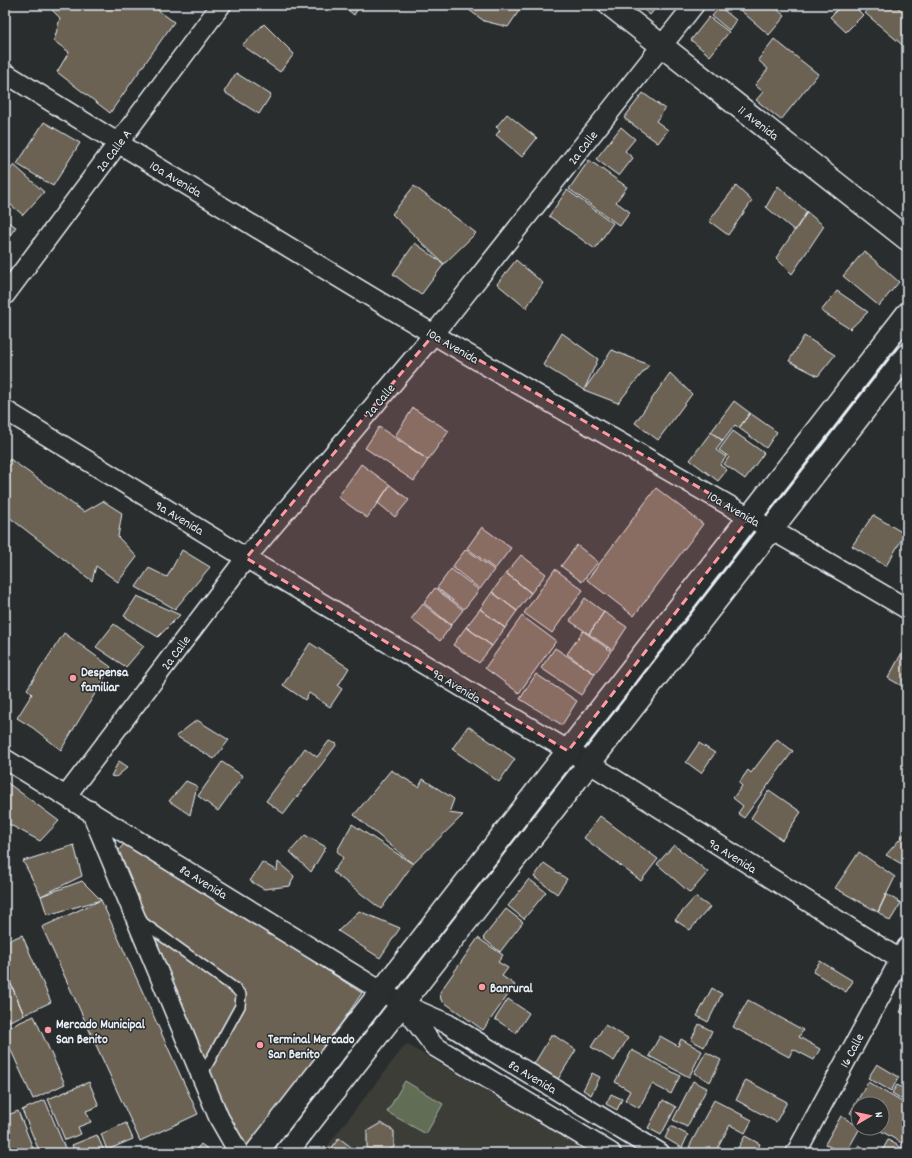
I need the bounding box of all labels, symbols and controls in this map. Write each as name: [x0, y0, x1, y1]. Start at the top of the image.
street label: 11 Avenida: [733, 102, 783, 147]
street label: 2a Calle A: [93, 126, 137, 177]
street label: 2a Calle: [564, 127, 604, 170]
street label: 10a Avenida: [145, 157, 205, 204]
street label: 10a Avenida: [422, 324, 482, 370]
street label: 2a Calle: [361, 380, 401, 423]
street label: 10a Avenida: [703, 487, 763, 533]
street label: 9a Avenida: [151, 497, 207, 542]
street label: 2a Calle: [158, 632, 197, 675]
place label: Despensa familiar: [80, 664, 129, 698]
street label: 9a Avenida: [428, 665, 484, 710]
marker: Despensa familiar: [68, 673, 78, 683]
street label: 9a Avenida: [704, 835, 760, 880]
street label: 8a Avenida: [175, 861, 231, 906]
place label: Banrural: [490, 980, 534, 999]
marker: Banrural: [477, 982, 487, 992]
place label: Mercado Municipal San Benito: [56, 1016, 146, 1050]
marker: Mercado Municipal San Benito: [43, 1025, 53, 1035]
street label: 16 Calle: [836, 1030, 870, 1072]
place label: Terminal Mercado San Benito: [268, 1031, 355, 1065]
marker: Terminal Mercado San Benito: [255, 1040, 265, 1050]
street label: 8a Avenida: [504, 1056, 560, 1100]
north arrow: [850, 1096, 890, 1136]
text: N: [870, 1111, 886, 1119]

